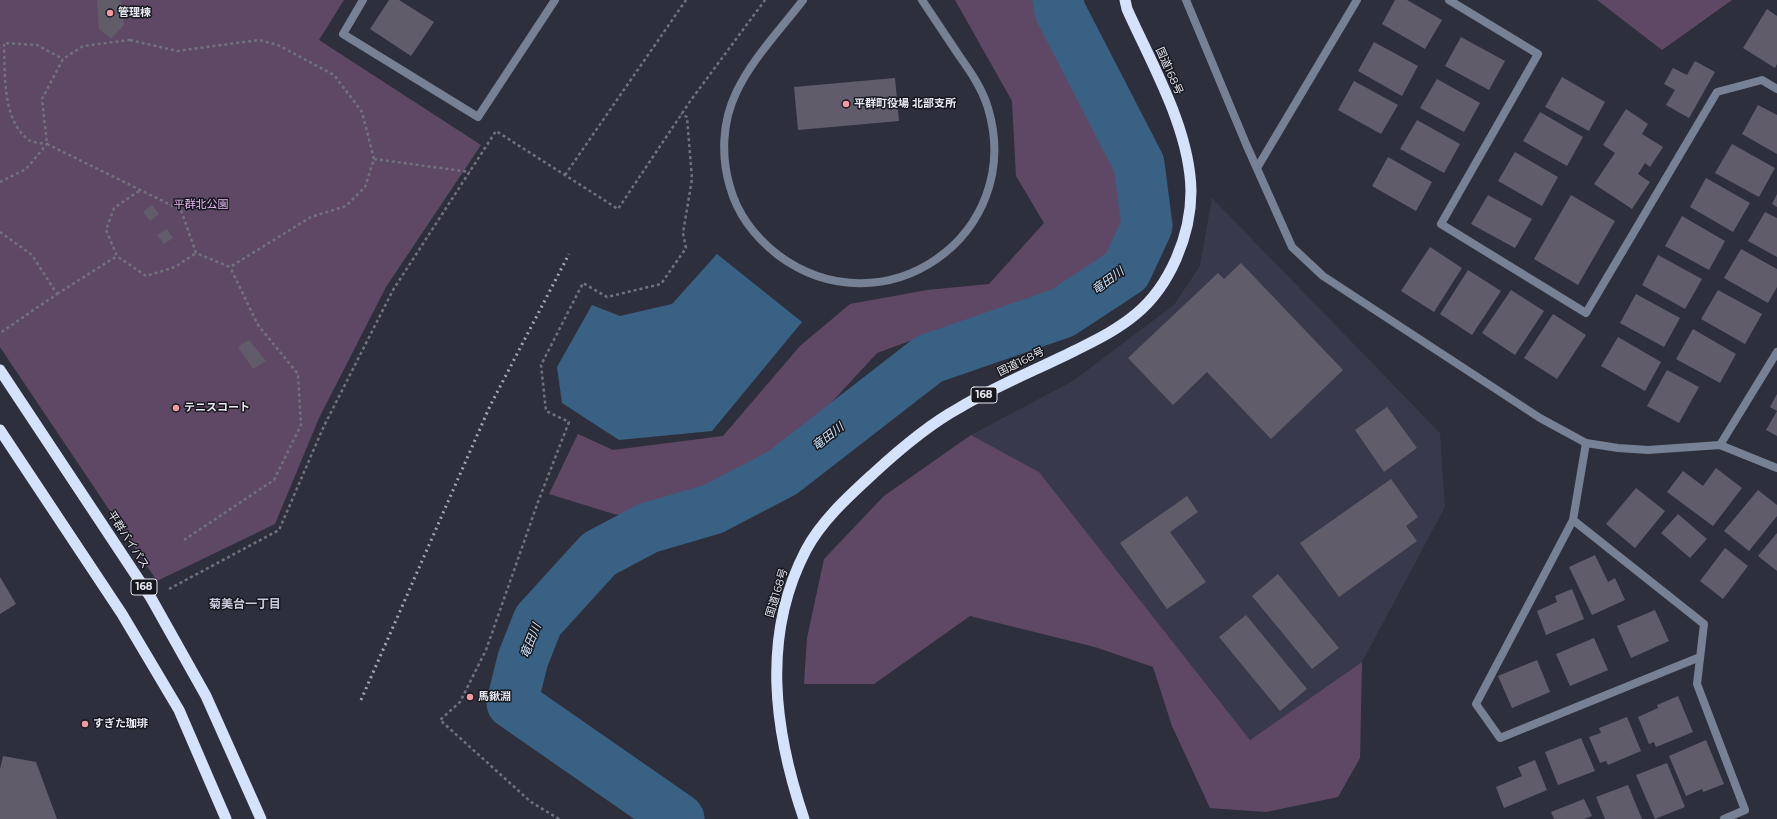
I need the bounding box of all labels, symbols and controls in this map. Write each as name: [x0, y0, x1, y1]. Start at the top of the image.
place label: 管理棟: [118, 6, 151, 20]
marker: 管理棟: [105, 8, 115, 18]
street label: 国道168号: [1153, 45, 1185, 97]
place label: 平群町役場 北部支所: [854, 97, 956, 111]
marker: 平群町役場 北部支所: [841, 99, 851, 109]
park label: 平群北公園: [174, 198, 228, 212]
water label: 竜田川: [1089, 265, 1127, 297]
street label: 国道168号: [995, 345, 1047, 379]
road number: 168: [971, 387, 997, 403]
place label: テニスコート: [184, 401, 250, 415]
marker: テニスコート: [171, 403, 181, 413]
water label: 竜田川: [809, 420, 847, 454]
street label: 平群バイパス: [104, 509, 152, 571]
street label: 国道168号: [763, 567, 791, 619]
road number: 168: [131, 579, 157, 595]
district label: 菊美台一丁目: [209, 597, 281, 611]
water label: 竜田川: [518, 622, 544, 660]
place label: 馬鍬淵: [478, 690, 511, 704]
marker: 馬鍬淵: [465, 692, 475, 702]
place label: すぎた珈琲: [93, 717, 148, 731]
marker: すぎた珈琲: [80, 719, 90, 729]

